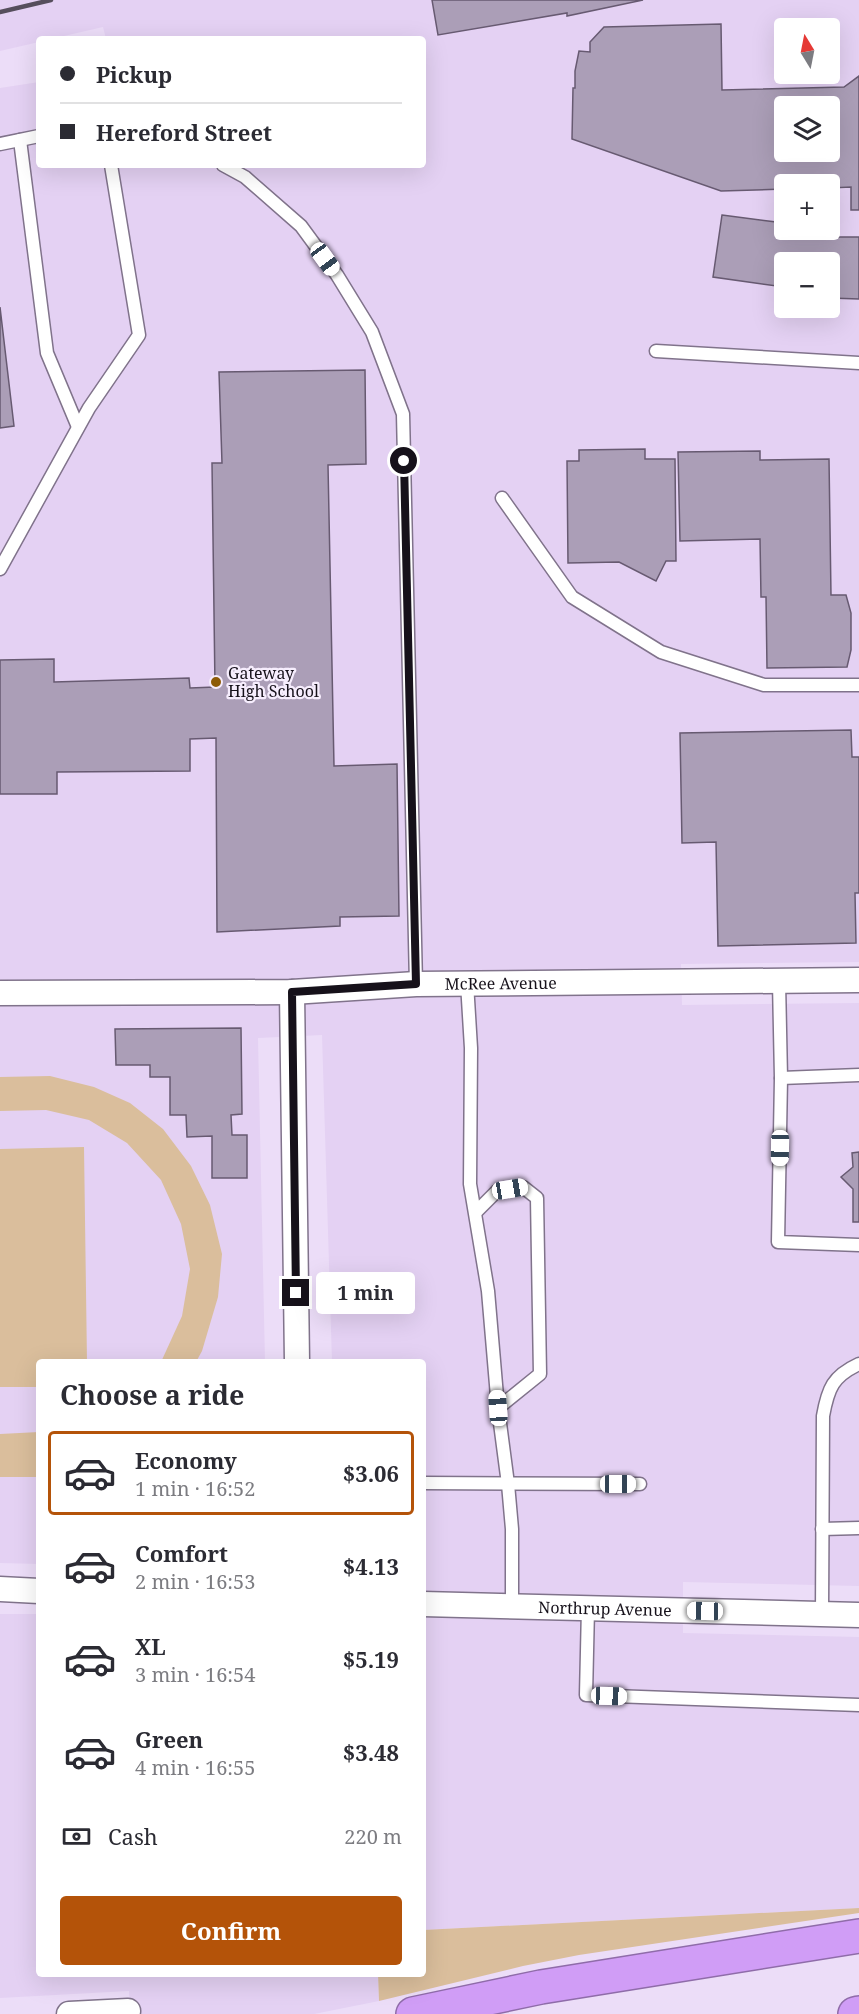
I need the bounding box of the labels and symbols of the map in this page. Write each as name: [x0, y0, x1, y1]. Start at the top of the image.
north arrow: [774, 18, 840, 84]
car: [307, 239, 343, 279]
route start: [390, 447, 417, 474]
place label: Gateway High School: [228, 662, 319, 702]
marker: Gateway High School: [209, 675, 223, 689]
street label: McRee Avenue: [445, 972, 557, 995]
car: [771, 1130, 789, 1166]
car: [491, 1177, 529, 1201]
callout: 1 min: [317, 1272, 416, 1314]
route end: [282, 1279, 309, 1306]
car: [488, 1389, 508, 1427]
car: [600, 1475, 636, 1493]
street label: Northrup Avenue: [538, 1596, 672, 1621]
car: [687, 1602, 723, 1620]
car: [591, 1686, 627, 1706]

